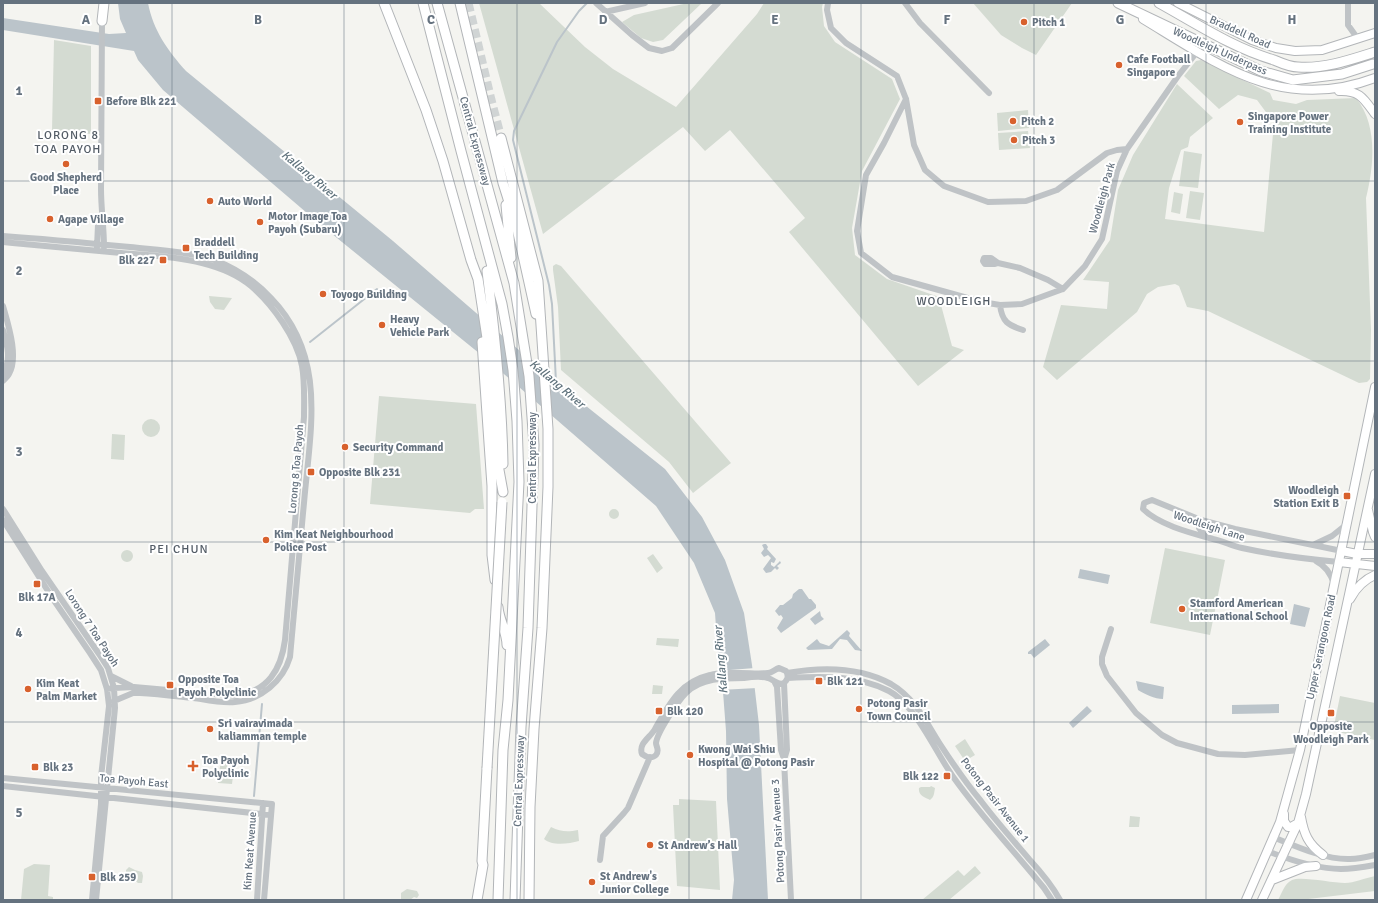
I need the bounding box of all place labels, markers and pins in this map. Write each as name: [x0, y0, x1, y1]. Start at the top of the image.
place label: Pitch 1: [1032, 16, 1065, 29]
marker: Pitch 1: [1019, 17, 1029, 27]
place label: Cafe Football Singapore: [1127, 53, 1191, 79]
marker: Cafe Football Singapore: [1114, 60, 1124, 70]
place label: Before Blk 221: [106, 95, 176, 108]
marker: Before Blk 221: [93, 96, 103, 106]
place label: Singapore Power Training Institute: [1248, 110, 1332, 136]
place label: Pitch 2: [1021, 115, 1054, 128]
marker: Pitch 2: [1008, 116, 1018, 126]
marker: Singapore Power Training Institute: [1235, 117, 1245, 127]
place label: Pitch 3: [1022, 134, 1055, 147]
marker: Pitch 3: [1009, 135, 1019, 145]
marker: Good Shepherd Place: [61, 159, 71, 169]
place label: Good Shepherd Place: [30, 171, 102, 197]
place label: Auto World: [218, 195, 272, 208]
marker: Auto World: [205, 196, 215, 206]
place label: Motor Image Toa Payoh (Subaru): [268, 210, 348, 236]
place label: Agape Village: [58, 213, 125, 226]
marker: Agape Village: [45, 214, 55, 224]
marker: Motor Image Toa Payoh (Subaru): [255, 217, 265, 227]
place label: Braddell Tech Building: [194, 236, 258, 262]
marker: Braddell Tech Building: [181, 243, 191, 253]
place label: Blk 227: [119, 254, 155, 267]
marker: Blk 227: [158, 255, 168, 265]
place label: Toyogo Building: [331, 288, 407, 301]
marker: Toyogo Building: [318, 289, 328, 299]
place label: Heavy Vehicle Park: [390, 313, 450, 339]
marker: Heavy Vehicle Park: [377, 320, 387, 330]
place label: Security Command: [353, 441, 444, 454]
marker: Security Command: [340, 442, 350, 452]
place label: Opposite Blk 231: [319, 466, 400, 479]
marker: Opposite Blk 231: [306, 467, 316, 477]
place label: Woodleigh Station Exit B: [1273, 484, 1339, 510]
marker: Woodleigh Station Exit B: [1342, 491, 1352, 501]
place label: Kim Keat Neighbourhood Police Post: [274, 528, 393, 554]
marker: Kim Keat Neighbourhood Police Post: [261, 535, 271, 545]
marker: Blk 17A: [32, 579, 42, 589]
place label: Blk 17A: [18, 591, 56, 604]
place label: Stamford American International School: [1190, 597, 1288, 623]
marker: Stamford American International School: [1177, 604, 1187, 614]
place label: Opposite Toa Payoh Polyclinic: [178, 673, 256, 699]
place label: Blk 121: [827, 675, 863, 688]
marker: Blk 121: [814, 676, 824, 686]
place label: Kim Keat Palm Market: [36, 677, 97, 703]
marker: Opposite Toa Payoh Polyclinic: [165, 680, 175, 690]
marker: Kim Keat Palm Market: [23, 684, 33, 694]
place label: Potong Pasir Town Council: [867, 697, 931, 723]
marker: Potong Pasir Town Council: [854, 704, 864, 714]
place label: Blk 120: [667, 705, 703, 718]
marker: Blk 120: [654, 706, 664, 716]
marker: Opposite Woodleigh Park: [1326, 708, 1336, 718]
place label: Sri vairavimada kaliamman temple: [218, 717, 307, 743]
place label: Opposite Woodleigh Park: [1293, 720, 1369, 746]
marker: Sri vairavimada kaliamman temple: [205, 724, 215, 734]
place label: Kwong Wai Shiu Hospital @ Potong Pasir: [698, 743, 815, 769]
marker: Kwong Wai Shiu Hospital @ Potong Pasir: [685, 750, 695, 760]
place label: Toa Payoh Polyclinic: [202, 754, 249, 780]
marker: Toa Payoh Polyclinic: [187, 760, 199, 772]
place label: Blk 23: [43, 761, 73, 774]
marker: Blk 23: [30, 762, 40, 772]
place label: Blk 122: [903, 770, 939, 783]
marker: Blk 122: [942, 771, 952, 781]
place label: St Andrew’s Hall: [658, 839, 738, 852]
marker: St Andrew’s Hall: [645, 840, 655, 850]
place label: St Andrew's Junior College: [600, 870, 669, 896]
place label: Blk 259: [100, 871, 136, 884]
marker: Blk 259: [87, 872, 97, 882]
marker: St Andrew's Junior College: [587, 877, 597, 887]

